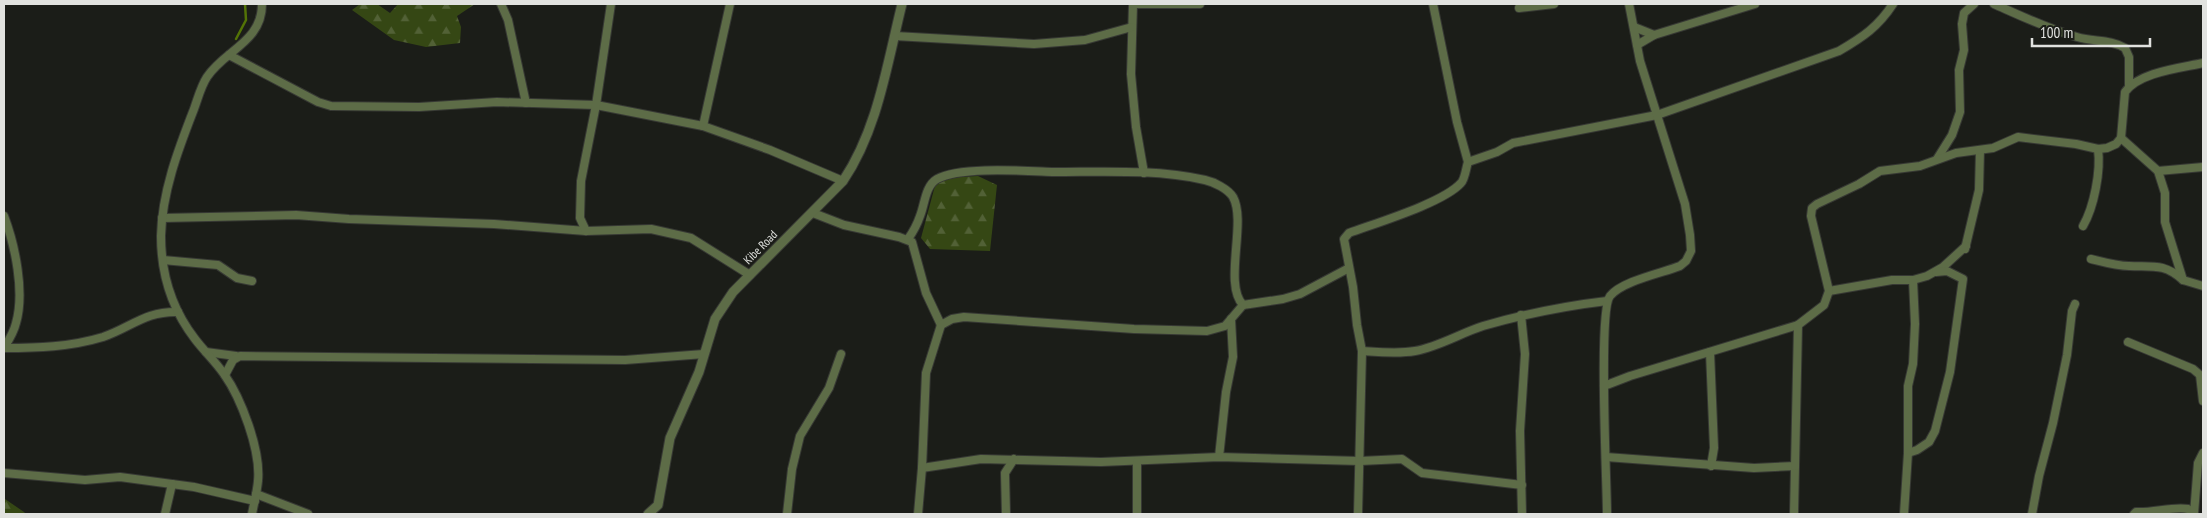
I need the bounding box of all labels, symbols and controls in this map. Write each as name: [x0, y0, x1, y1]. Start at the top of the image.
scale bar: [2032, 15, 2150, 47]
text: 100 m: [2040, 23, 2073, 42]
street label: Kibe Road: [740, 227, 780, 267]

